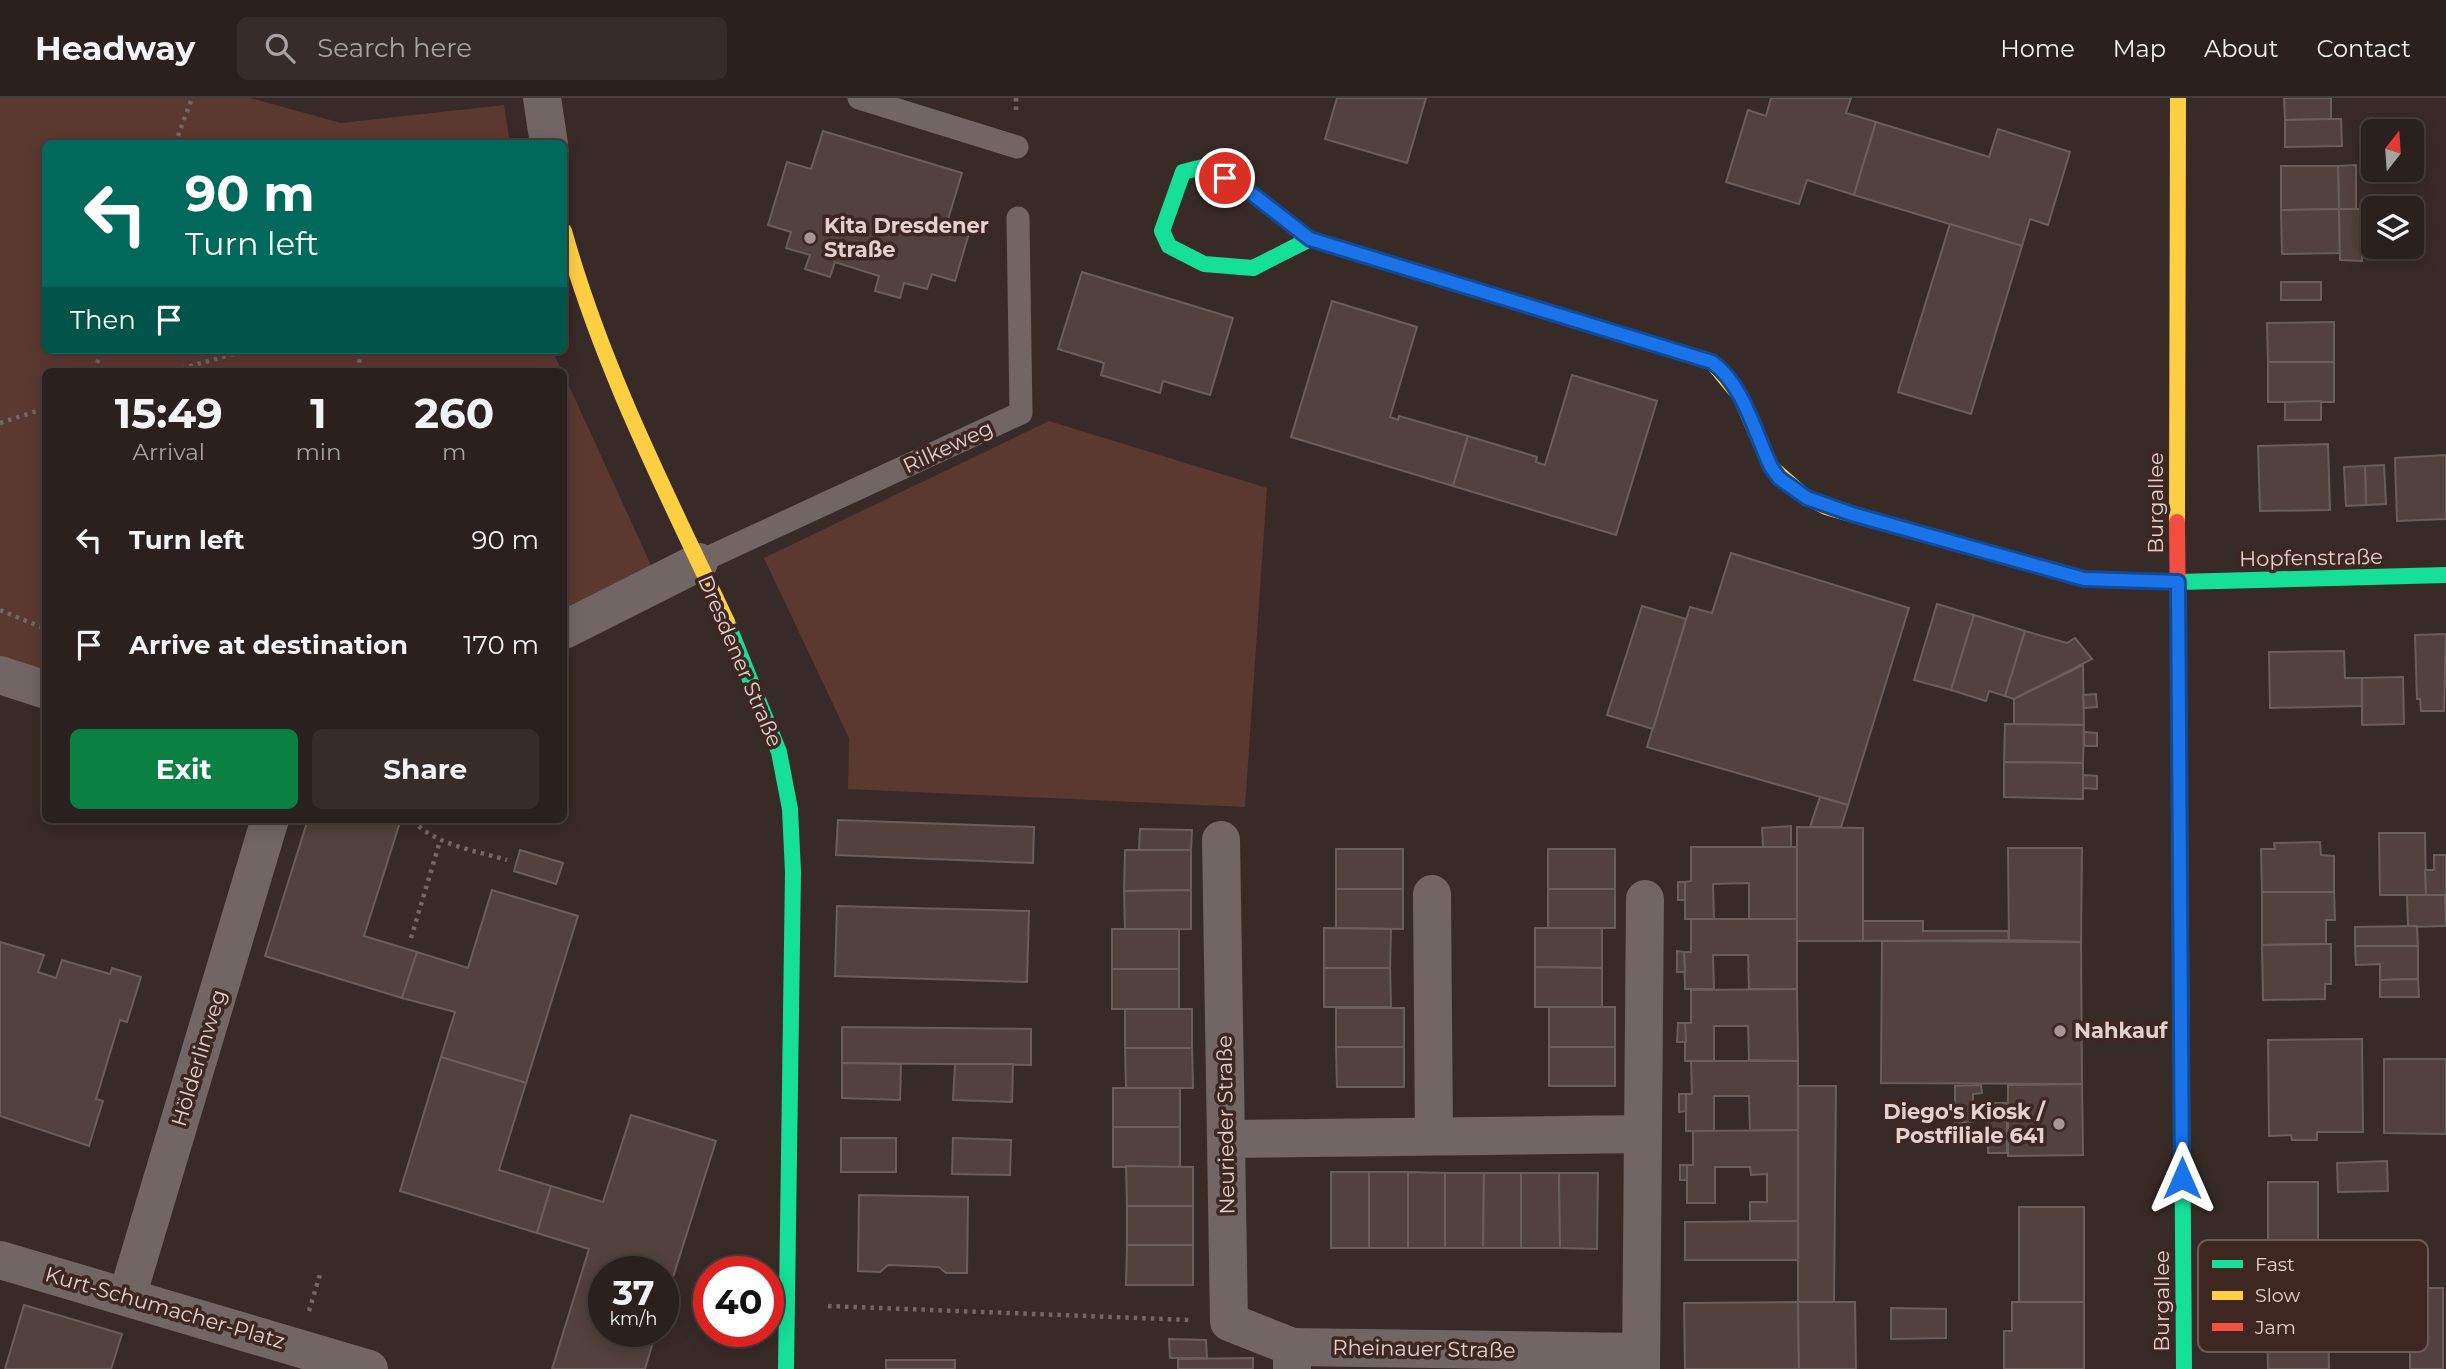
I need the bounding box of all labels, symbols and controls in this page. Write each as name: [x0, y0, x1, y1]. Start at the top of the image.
search box: [237, 17, 727, 80]
text: Headway: [35, 28, 195, 68]
icon: search: [261, 29, 299, 67]
text: Search here: [317, 32, 472, 64]
text: Home: [2000, 34, 2075, 63]
text: Map: [2113, 34, 2166, 63]
text: About: [2204, 34, 2278, 63]
text: Contact: [2316, 34, 2411, 63]
north arrow: [2361, 119, 2424, 182]
map controls: [2361, 119, 2424, 259]
pin: [1195, 148, 1255, 208]
icon: arrive: [1206, 159, 1244, 197]
text: 90 m: [185, 164, 315, 223]
icon: left: [70, 168, 161, 259]
button: layers: [2361, 196, 2424, 259]
place label: Kita Dresdener Straße: [824, 213, 989, 262]
text: Turn left: [185, 224, 319, 263]
marker: Kita Dresdener Straße: [802, 230, 818, 246]
icon: arrive: [150, 301, 188, 339]
text: Then: [70, 304, 136, 336]
text: 15:49: [115, 387, 223, 439]
text: 1: [310, 387, 327, 439]
text: 260: [414, 387, 494, 439]
street label: Rilkeweg: [899, 415, 997, 478]
text: Arrival: [132, 438, 205, 466]
text: min: [295, 438, 342, 466]
text: m: [442, 438, 466, 466]
street label: Burgallee: [2143, 452, 2168, 554]
icon: left: [70, 521, 108, 559]
text: Turn left: [129, 524, 245, 556]
text: 90 m: [472, 524, 539, 556]
street label: Hopfenstraße: [2239, 544, 2383, 571]
street label: Dresdener Straße: [693, 571, 788, 751]
icon: arrive: [70, 626, 108, 664]
text: Arrive at destination: [129, 629, 408, 661]
text: 170 m: [463, 629, 539, 661]
button: Exit: [70, 729, 298, 809]
button: Share: [312, 729, 539, 809]
street label: Hölderlinweg: [166, 987, 231, 1129]
place label: Nahkauf: [2074, 1018, 2168, 1043]
marker: Nahkauf: [2052, 1023, 2068, 1039]
street label: Neurieder Straße: [1211, 1035, 1240, 1215]
place label: Diego's Kiosk / Postfiliale 641: [1883, 1099, 2047, 1148]
marker: Diego's Kiosk / Postfiliale 641: [2051, 1116, 2067, 1132]
position arrow: [2145, 1141, 2219, 1215]
legend: [2198, 1240, 2428, 1352]
street label: Burgallee: [2149, 1250, 2174, 1352]
text: Fast: [2255, 1253, 2295, 1276]
speed limit sign: 40: [693, 1256, 784, 1347]
street label: Kurt-Schumacher-Platz: [42, 1261, 288, 1354]
text: 37: [612, 1271, 655, 1314]
text: Slow: [2255, 1284, 2300, 1307]
text: km/h: [609, 1308, 658, 1330]
text: Jam: [2254, 1316, 2296, 1339]
street label: Rheinauer Straße: [1332, 1334, 1516, 1363]

